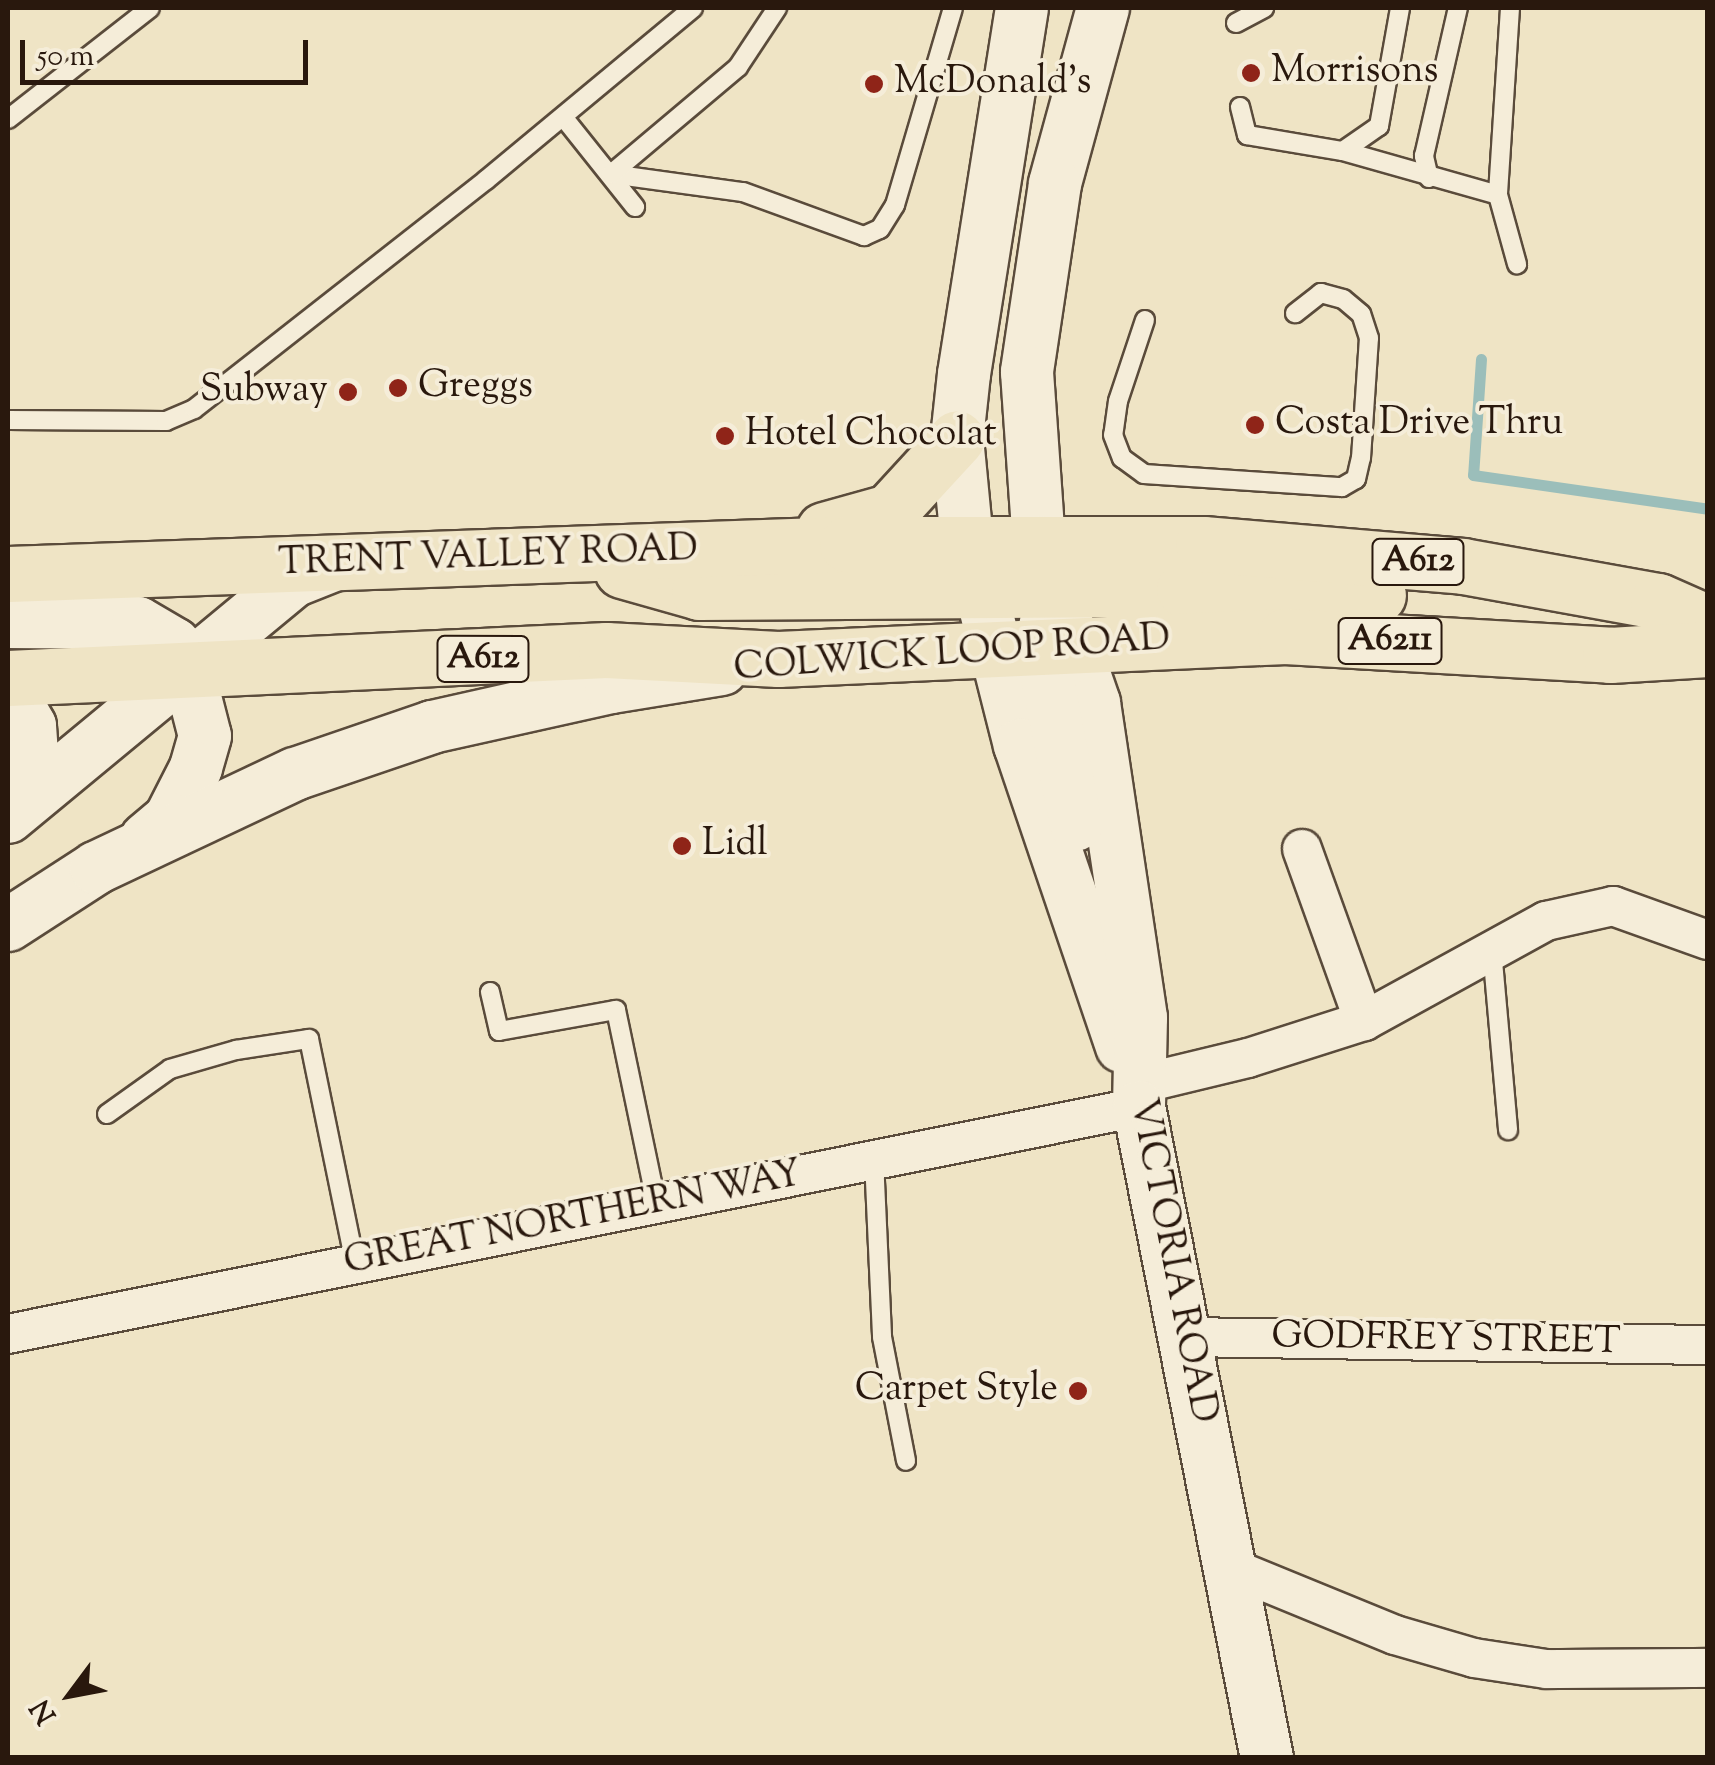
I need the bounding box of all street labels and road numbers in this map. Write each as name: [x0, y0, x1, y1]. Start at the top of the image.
street label: TRENT VALLEY ROAD: [277, 528, 699, 588]
road number: A612: [1370, 532, 1466, 592]
road number: A6211: [1338, 611, 1442, 671]
street label: COLWICK LOOP ROAD: [732, 617, 1172, 693]
road number: A612: [436, 629, 530, 689]
street label: VICTORIA ROAD: [1117, 1095, 1225, 1427]
street label: GREAT NORTHERN WAY: [340, 1153, 806, 1287]
street label: GODFREY STREET: [1271, 1315, 1621, 1367]

